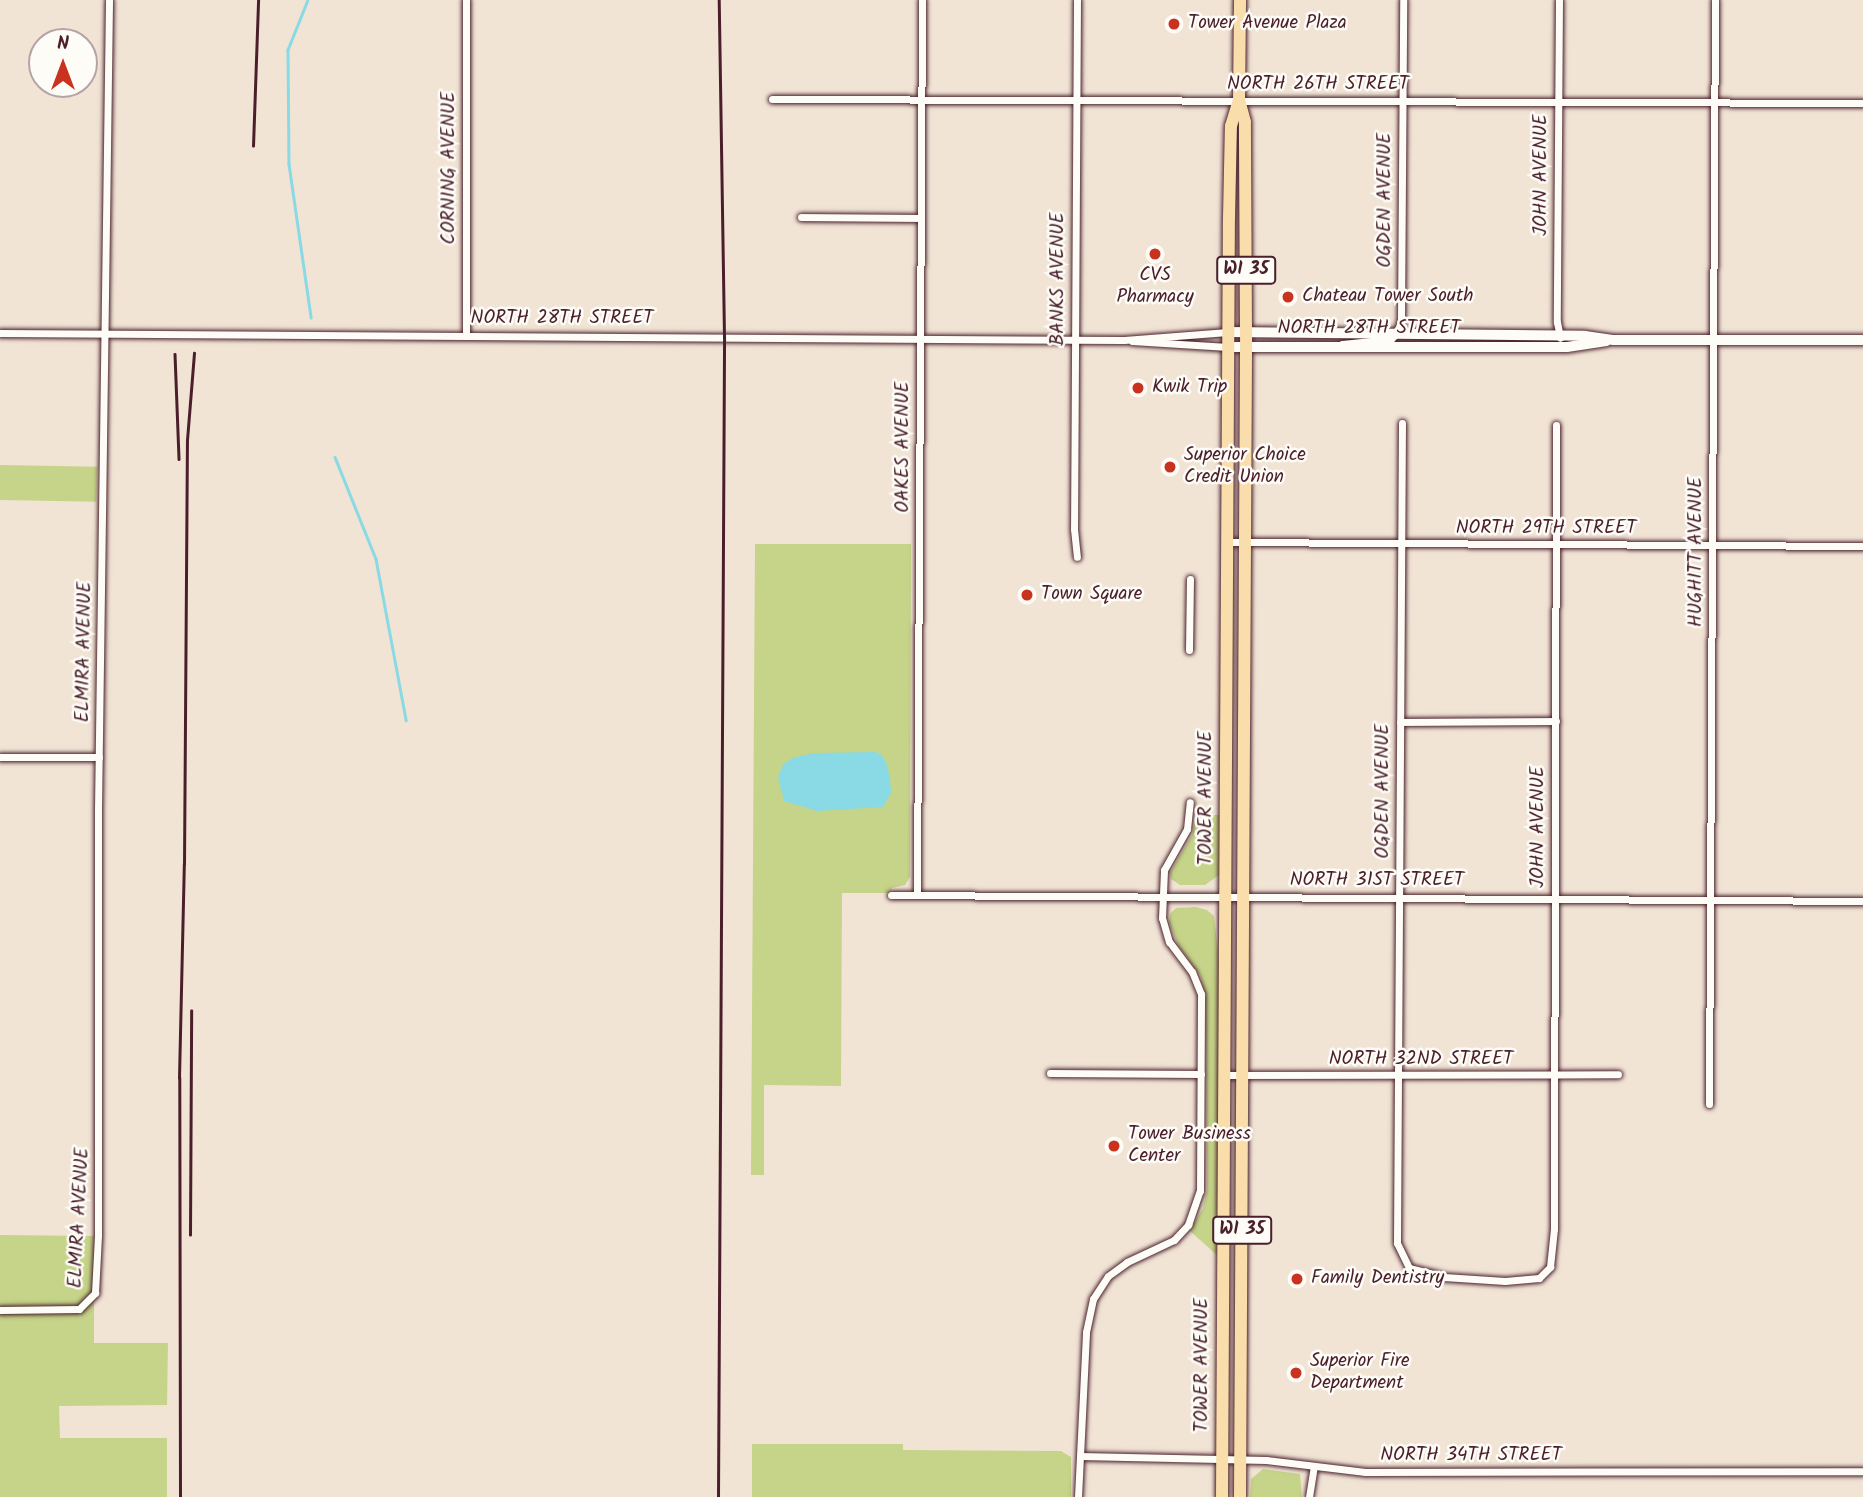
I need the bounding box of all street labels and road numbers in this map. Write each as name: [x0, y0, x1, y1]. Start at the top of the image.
street label: NORTH 26TH STREET: [1227, 74, 1409, 96]
street label: CORNING AVENUE: [439, 91, 461, 245]
street label: JOHN AVENUE: [1531, 114, 1553, 236]
street label: OGDEN AVENUE: [1375, 132, 1397, 268]
street label: BANKS AVENUE: [1048, 212, 1070, 346]
road number: WI 35: [1214, 256, 1278, 284]
street label: NORTH 28TH STREET: [471, 308, 653, 330]
street label: NORTH 28TH STREET: [1278, 318, 1460, 340]
street label: OAKES AVENUE: [893, 381, 915, 513]
street label: HUGHITT AVENUE: [1686, 477, 1708, 627]
street label: NORTH 29TH STREET: [1456, 518, 1636, 540]
street label: ELMIRA AVENUE: [72, 581, 98, 723]
street label: OGDEN AVENUE: [1373, 723, 1395, 859]
street label: TOWER AVENUE: [1196, 731, 1218, 865]
street label: JOHN AVENUE: [1528, 766, 1550, 888]
street label: NORTH 31ST STREET: [1290, 870, 1464, 892]
street label: NORTH 32ND STREET: [1329, 1049, 1513, 1071]
street label: ELMIRA AVENUE: [65, 1147, 95, 1289]
road number: WI 35: [1210, 1216, 1274, 1245]
street label: TOWER AVENUE: [1192, 1298, 1214, 1432]
street label: NORTH 34TH STREET: [1380, 1445, 1562, 1467]

